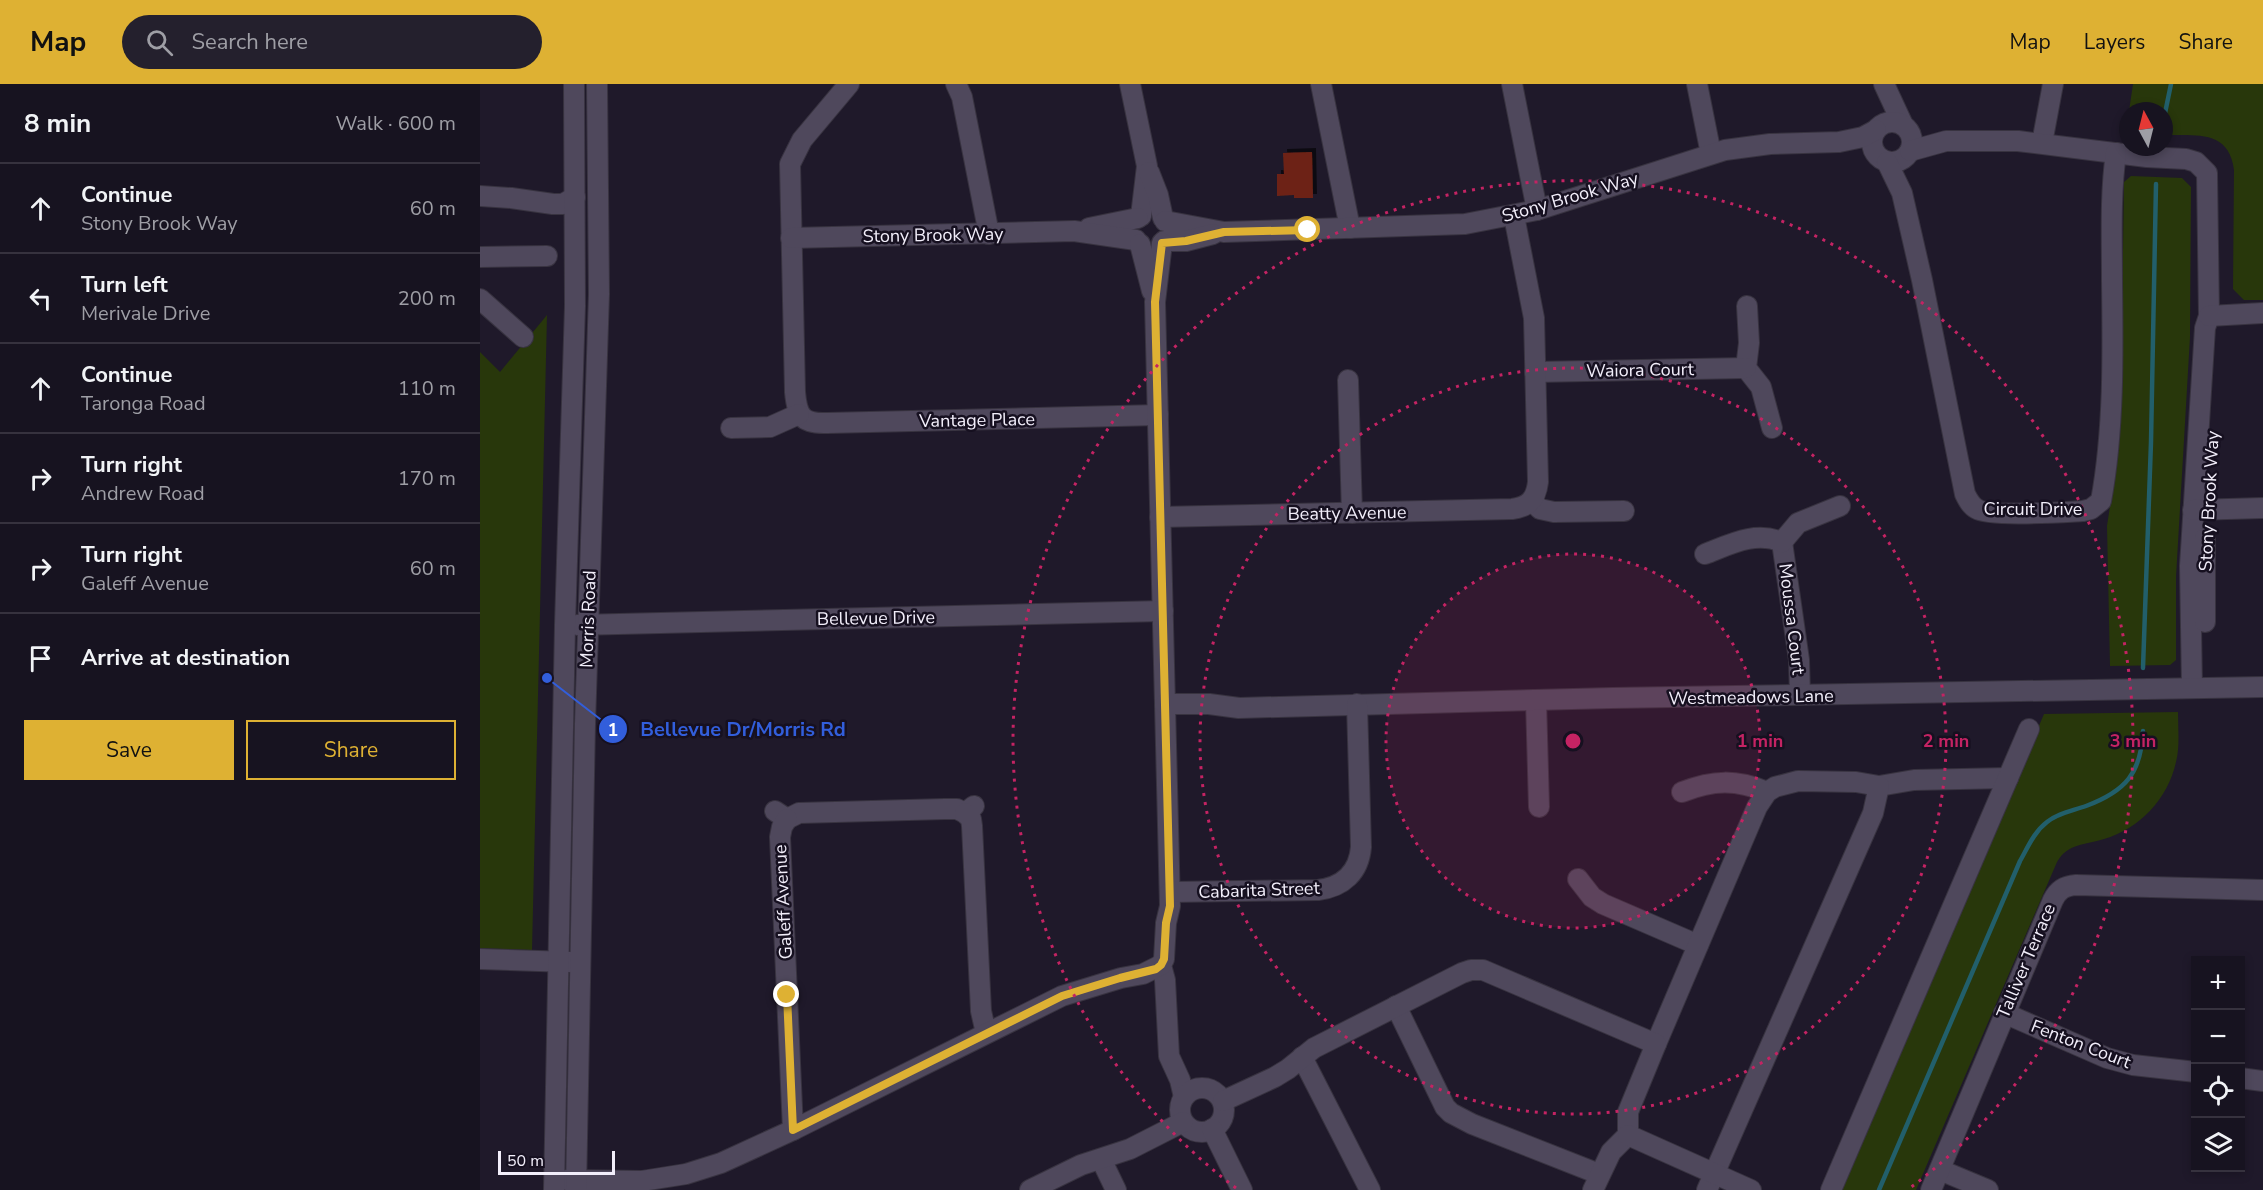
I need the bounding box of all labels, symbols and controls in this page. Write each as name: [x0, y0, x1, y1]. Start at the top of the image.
search box: [122, 15, 542, 69]
text: Map: [30, 23, 86, 61]
icon: search: [143, 26, 176, 59]
text: Search here: [191, 27, 308, 57]
text: Map: [2009, 28, 2051, 56]
text: Layers: [2084, 28, 2145, 56]
text: Share: [2178, 28, 2233, 56]
north arrow: [2119, 102, 2173, 156]
text: 8 min: [24, 106, 91, 141]
text: Walk · 600 m: [336, 110, 456, 137]
street label: Stony Brook Way: [1499, 166, 1642, 228]
text: Continue: [81, 180, 172, 210]
icon: ahead: [24, 192, 57, 225]
text: 60 m: [410, 195, 456, 222]
text: Stony Brook Way: [81, 210, 238, 237]
route start: [1294, 216, 1320, 242]
street label: Stony Brook Way: [862, 222, 1004, 248]
text: Turn left: [81, 270, 168, 300]
icon: left: [24, 282, 57, 315]
text: 200 m: [398, 285, 456, 312]
text: Merivale Drive: [81, 300, 210, 327]
street label: Waiora Court: [1586, 357, 1695, 383]
text: Continue: [81, 360, 172, 390]
icon: ahead: [24, 372, 57, 405]
text: 110 m: [398, 375, 456, 402]
text: Taronga Road: [81, 390, 206, 417]
street label: Vantage Place: [918, 407, 1035, 433]
street label: Stony Brook Way: [2193, 429, 2225, 572]
text: Turn right: [81, 450, 182, 480]
icon: right: [24, 462, 57, 495]
text: 170 m: [398, 465, 456, 492]
text: Andrew Road: [81, 480, 205, 507]
street label: Circuit Drive: [1984, 497, 2082, 521]
street label: Beatty Avenue: [1287, 500, 1407, 526]
text: Turn right: [81, 540, 182, 570]
icon: right: [24, 552, 57, 585]
text: 60 m: [410, 555, 456, 582]
street label: Moussa Court: [1773, 562, 1811, 677]
text: Galeff Avenue: [81, 570, 209, 597]
street label: Morris Road: [574, 570, 602, 668]
street label: Bellevue Drive: [817, 605, 935, 631]
icon: arrive: [24, 642, 57, 675]
text: Arrive at destination: [81, 643, 290, 673]
street label: Westmeadows Lane: [1668, 684, 1834, 710]
callout: Bellevue Dr/Morris Rd: [598, 710, 857, 748]
text: Bellevue Dr/Morris Rd: [640, 716, 846, 743]
text: 1: [608, 718, 618, 742]
button: Save: [24, 720, 234, 780]
button: Share: [246, 720, 456, 780]
text: 1 min: [1737, 729, 1783, 753]
text: 2 min: [1923, 729, 1969, 753]
text: 3 min: [2110, 729, 2156, 753]
centre of rings: [1563, 731, 1583, 751]
street label: Galeff Avenue: [768, 844, 798, 960]
street label: Cabarita Street: [1198, 876, 1321, 904]
street label: Talliver Terrace: [1991, 900, 2061, 1022]
map controls: [2191, 956, 2245, 1172]
button: +: [2191, 956, 2245, 1010]
route end: [773, 981, 799, 1007]
button: −: [2191, 1010, 2245, 1064]
street label: Fenton Court: [2028, 1014, 2135, 1074]
button: locate: [2191, 1064, 2245, 1118]
button: layers: [2191, 1118, 2245, 1172]
scale bar: [498, 1148, 615, 1176]
text: 50 m: [507, 1150, 544, 1172]

